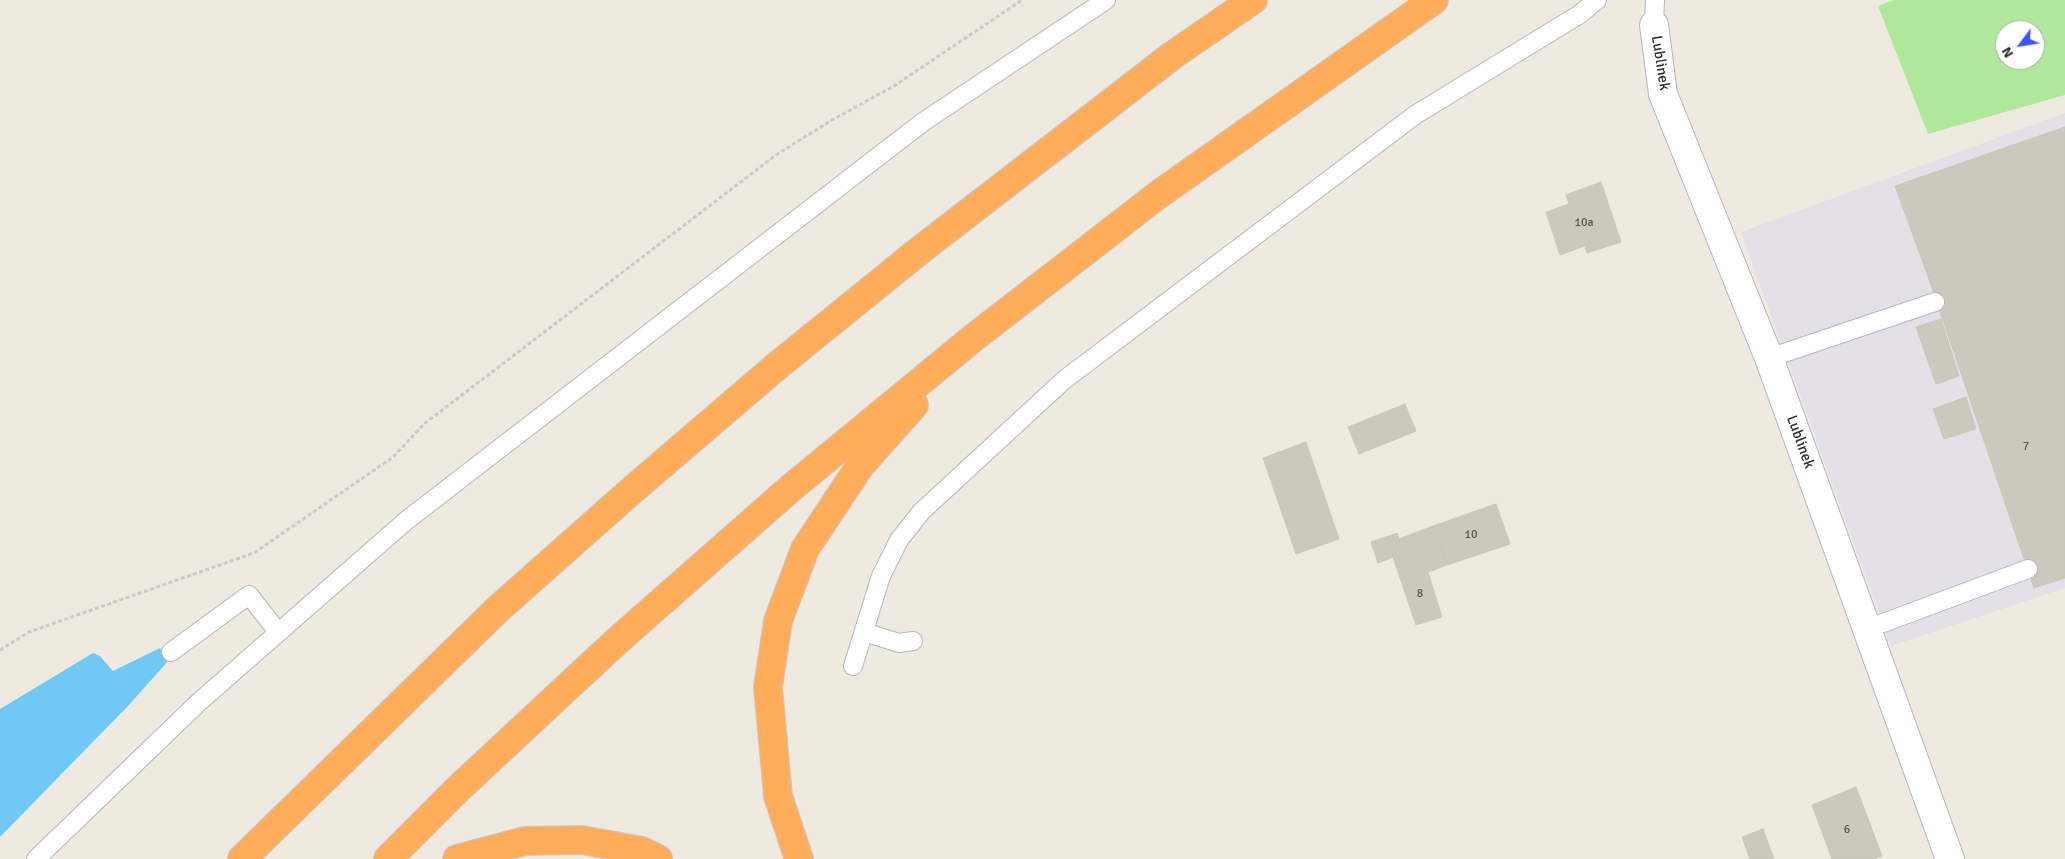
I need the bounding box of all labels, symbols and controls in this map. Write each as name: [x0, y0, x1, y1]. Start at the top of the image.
north arrow: [1995, 20, 2045, 70]
street label: Lublinek: [1647, 34, 1673, 92]
text: N: [1998, 44, 2017, 61]
house number: 10a: [1574, 216, 1594, 230]
street label: Lublinek: [1782, 413, 1818, 471]
house number: 7: [2023, 440, 2029, 454]
house number: 10: [1465, 528, 1477, 542]
house number: 8: [1417, 587, 1423, 601]
house number: 6: [1844, 823, 1850, 837]

